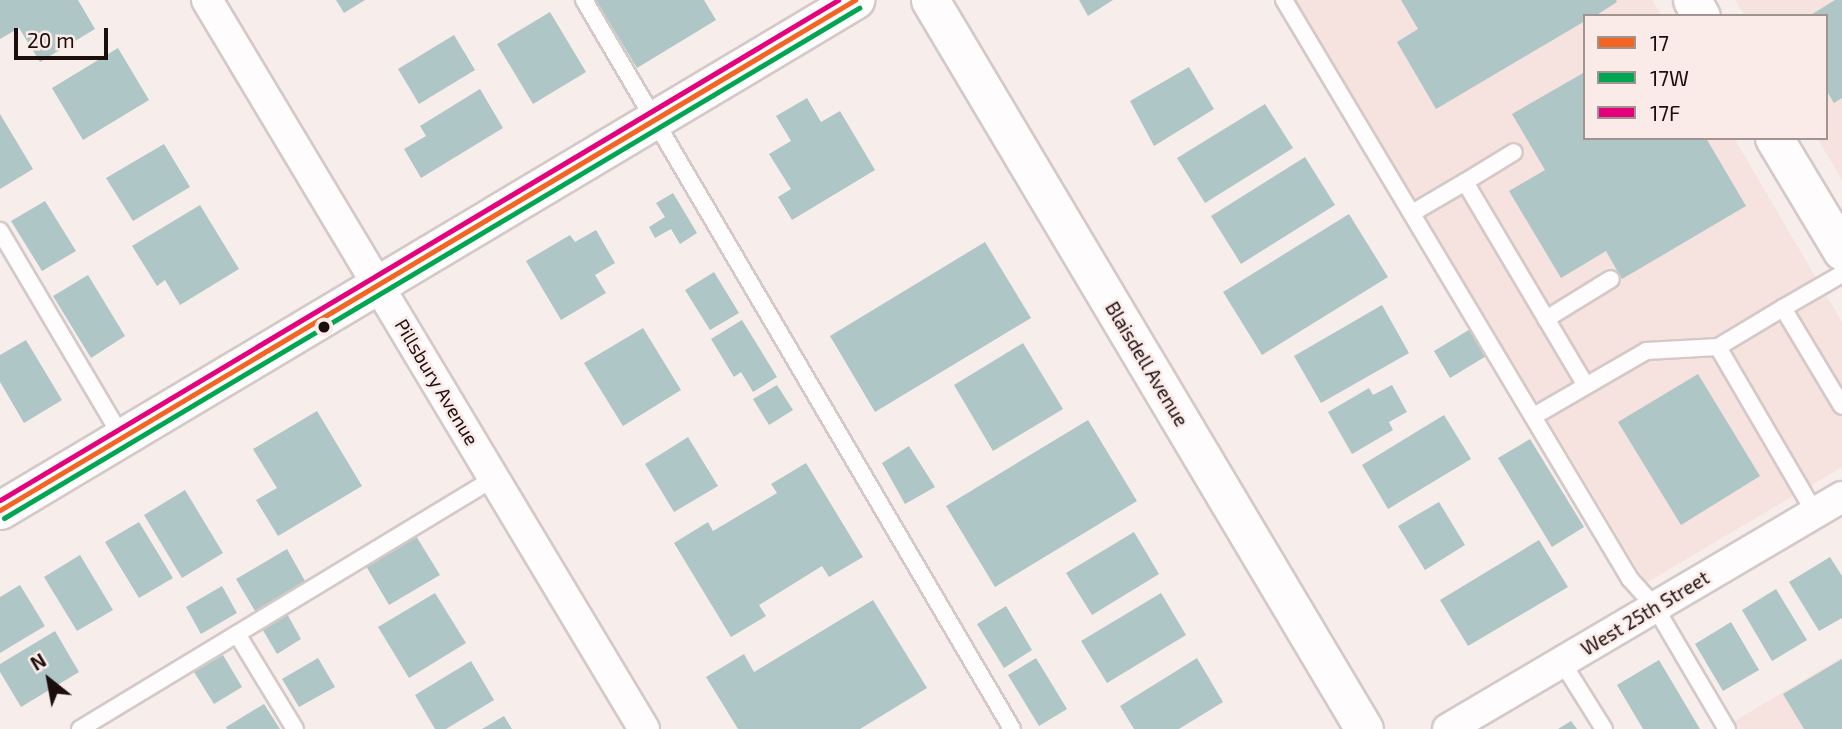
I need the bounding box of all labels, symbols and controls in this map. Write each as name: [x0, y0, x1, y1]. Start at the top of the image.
scale bar: [18, 14, 112, 58]
legend: [1583, 14, 1828, 140]
text: 20 m: [27, 27, 75, 52]
text: 17: [1650, 30, 1669, 55]
text: 17W: [1650, 65, 1689, 90]
text: 17F: [1650, 100, 1680, 125]
street label: Blaisdell Avenue: [1101, 297, 1193, 431]
street label: Pillsbury Avenue: [390, 314, 484, 450]
unlabelled marker: [317, 320, 331, 334]
street label: West 25th Street: [1577, 566, 1713, 660]
north arrow: [14, 645, 84, 715]
text: N: [26, 648, 50, 675]

